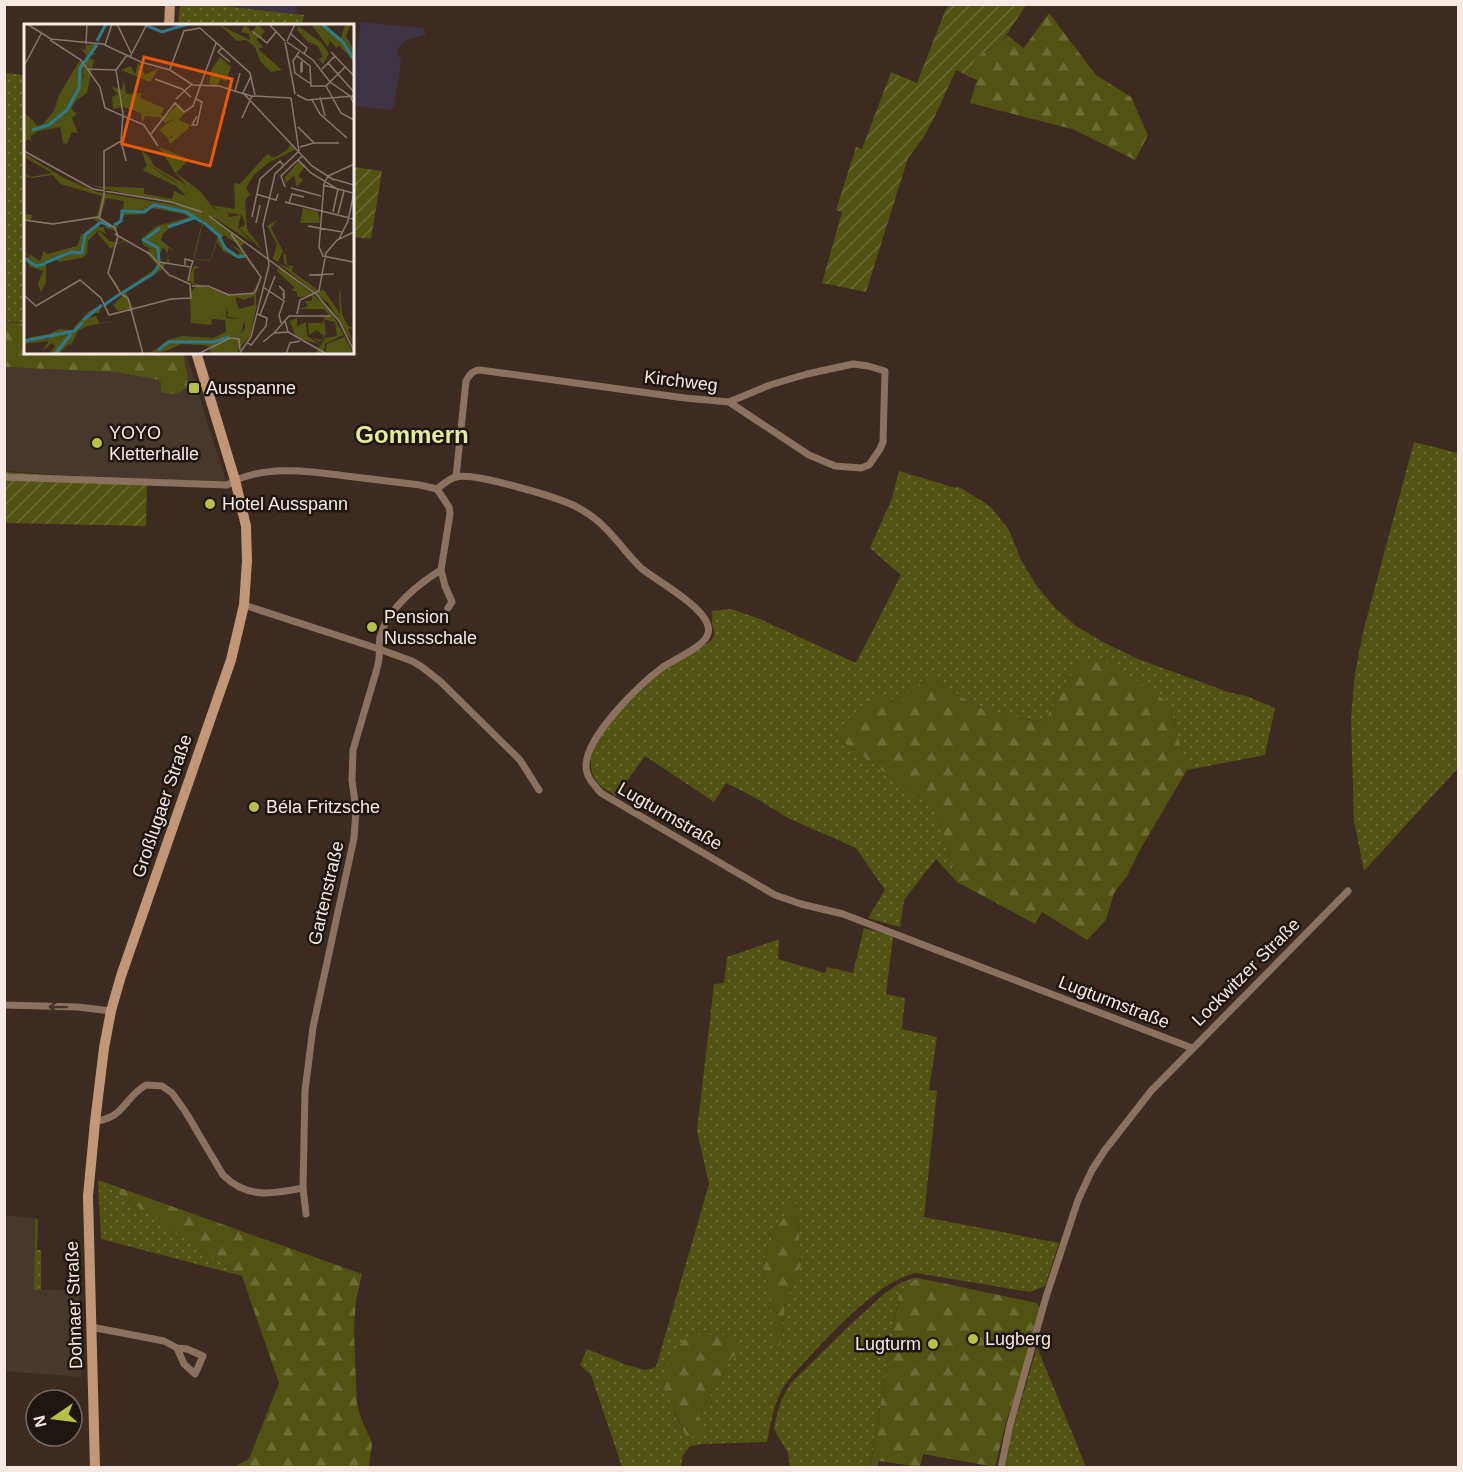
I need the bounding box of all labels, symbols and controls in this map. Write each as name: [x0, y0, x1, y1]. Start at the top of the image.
inset map: [24, 24, 354, 354]
street label: Kirchweg: [643, 367, 719, 395]
place label: Ausspanne: [206, 378, 296, 398]
marker: Ausspanne: [187, 381, 201, 395]
district label: Gommern: [355, 421, 469, 448]
place label: YOYO Kletterhalle: [109, 423, 199, 464]
marker: YOYO Kletterhalle: [90, 436, 104, 450]
place label: Hotel Ausspann: [222, 494, 348, 514]
marker: Hotel Ausspann: [203, 497, 217, 511]
place label: Pension Nussschale: [384, 607, 477, 648]
marker: Pension Nussschale: [365, 620, 379, 634]
street label: Großlugaer Straße: [128, 732, 196, 880]
street label: Lugturmstraße: [614, 778, 726, 854]
place label: Béla Fritzsche: [266, 797, 380, 817]
marker: Béla Fritzsche: [247, 800, 261, 814]
street label: Gartenstraße: [304, 839, 348, 947]
street label: Lockwitzer Straße: [1188, 914, 1304, 1030]
street label: Lugturmstraße: [1056, 972, 1172, 1032]
one-way arrow: [48, 1001, 68, 1013]
street label: Dohnaer Straße: [62, 1241, 86, 1369]
place label: Lugberg: [985, 1329, 1051, 1349]
marker: Lugberg: [966, 1332, 980, 1346]
place label: Lugturm: [855, 1334, 921, 1354]
marker: Lugturm: [926, 1337, 940, 1351]
north arrow: [24, 1388, 84, 1448]
text: N: [30, 1414, 50, 1429]

